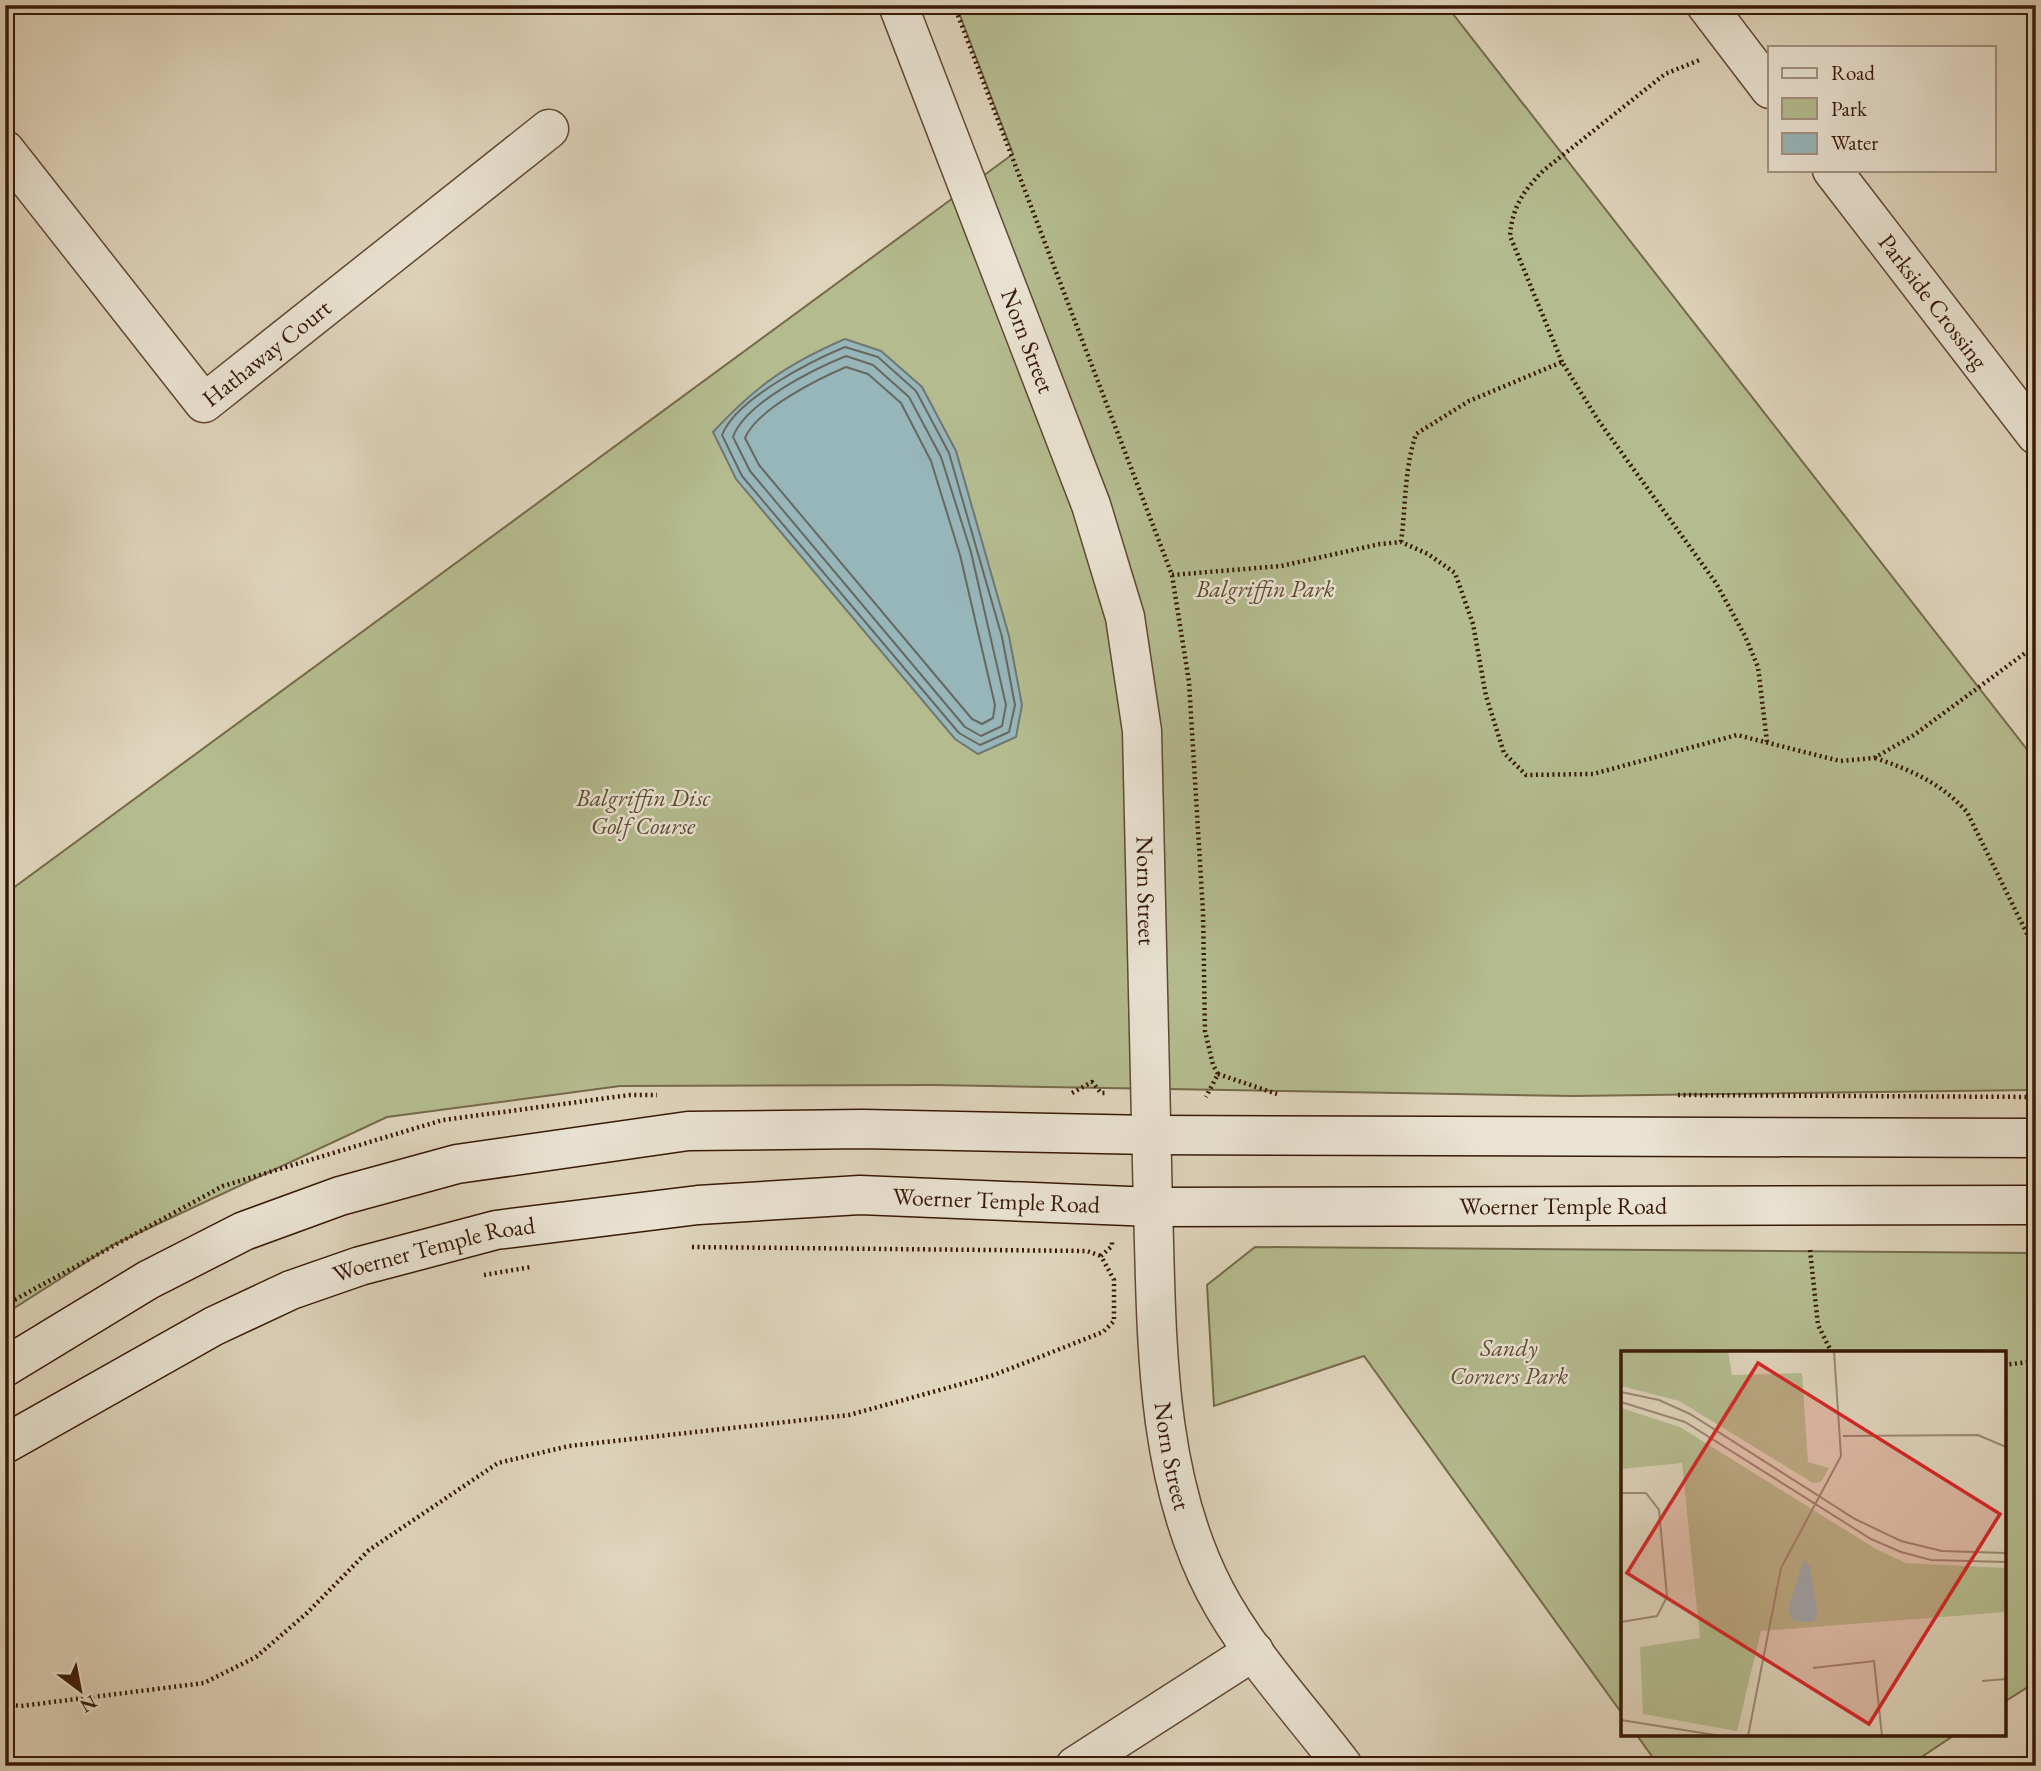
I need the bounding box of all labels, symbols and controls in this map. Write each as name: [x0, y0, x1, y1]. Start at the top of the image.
legend: [1768, 46, 1996, 172]
text: Road: [1831, 59, 1875, 86]
text: Park: [1831, 95, 1868, 122]
text: Water: [1831, 129, 1878, 156]
street label: Parkside Crossing: [1872, 227, 1996, 375]
street label: Norn Street: [994, 284, 1062, 398]
street label: Hathaway Court: [196, 292, 338, 413]
park label: Balgriffin Park: [1195, 573, 1334, 604]
park label: Balgriffin Disc Golf Course: [575, 782, 711, 841]
street label: Norn Street: [1129, 836, 1163, 946]
street label: Woerner Temple Road: [892, 1180, 1102, 1220]
street label: Woerner Temple Road: [1459, 1190, 1668, 1221]
street label: Woerner Temple Road: [328, 1209, 538, 1289]
park label: Sandy Corners Park: [1450, 1332, 1568, 1391]
inset map: [1621, 1351, 2006, 1736]
street label: Norn Street: [1148, 1400, 1198, 1514]
north arrow: [46, 1656, 116, 1726]
text: N: [75, 1689, 102, 1719]

